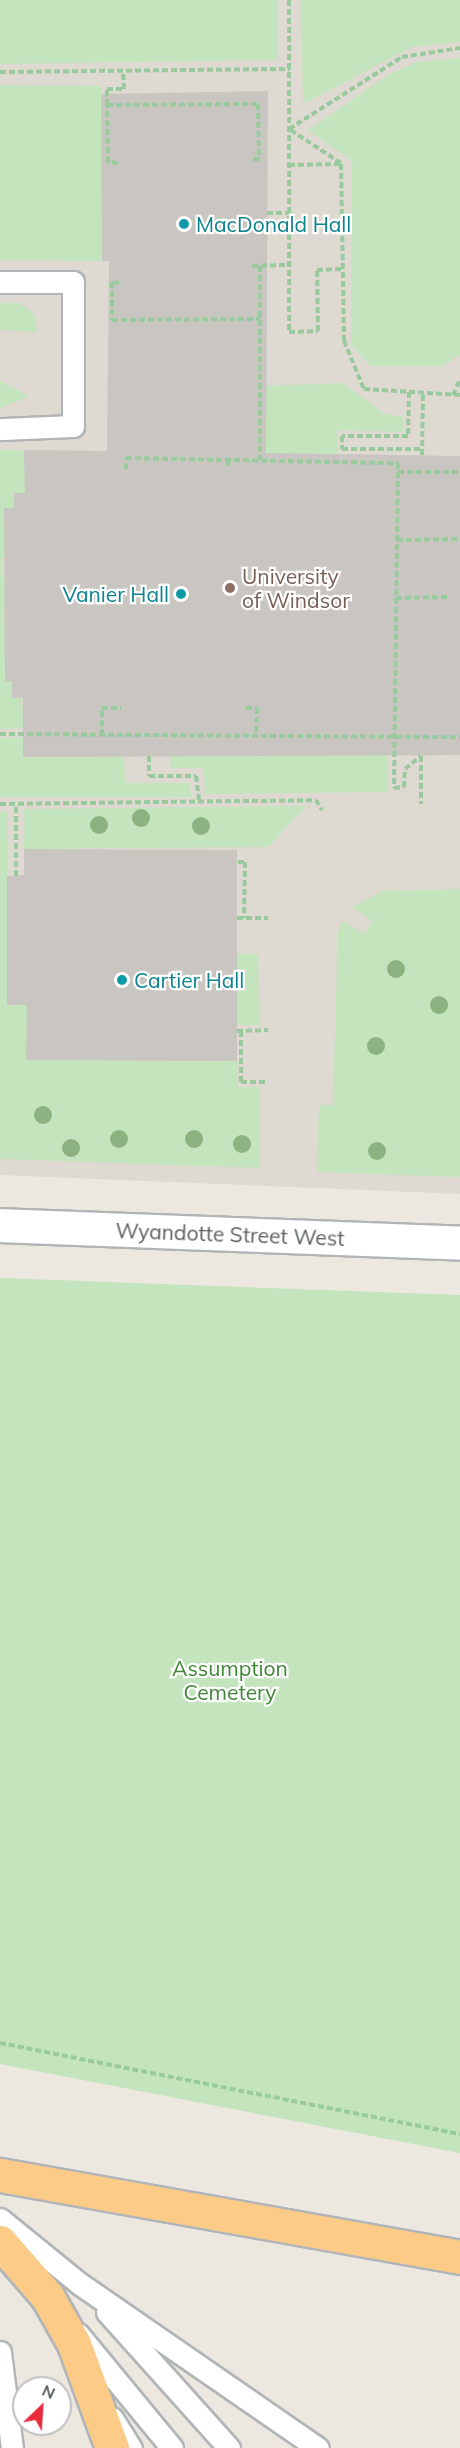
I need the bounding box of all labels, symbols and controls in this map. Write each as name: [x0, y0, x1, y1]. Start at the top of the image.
place label: MacDonald Hall: [196, 211, 351, 237]
marker: MacDonald Hall: [177, 217, 191, 231]
place label: University of Windsor: [242, 563, 350, 613]
place label: Vanier Hall: [62, 581, 169, 607]
marker: University of Windsor: [223, 581, 237, 595]
marker: Vanier Hall: [174, 587, 188, 601]
place label: Cartier Hall: [134, 967, 244, 993]
marker: Cartier Hall: [115, 973, 129, 987]
street label: Wyandotte Street West: [115, 1217, 345, 1251]
park label: Assumption Cemetery: [172, 1655, 288, 1705]
north arrow: [12, 2376, 72, 2436]
text: N: [39, 2380, 58, 2403]

